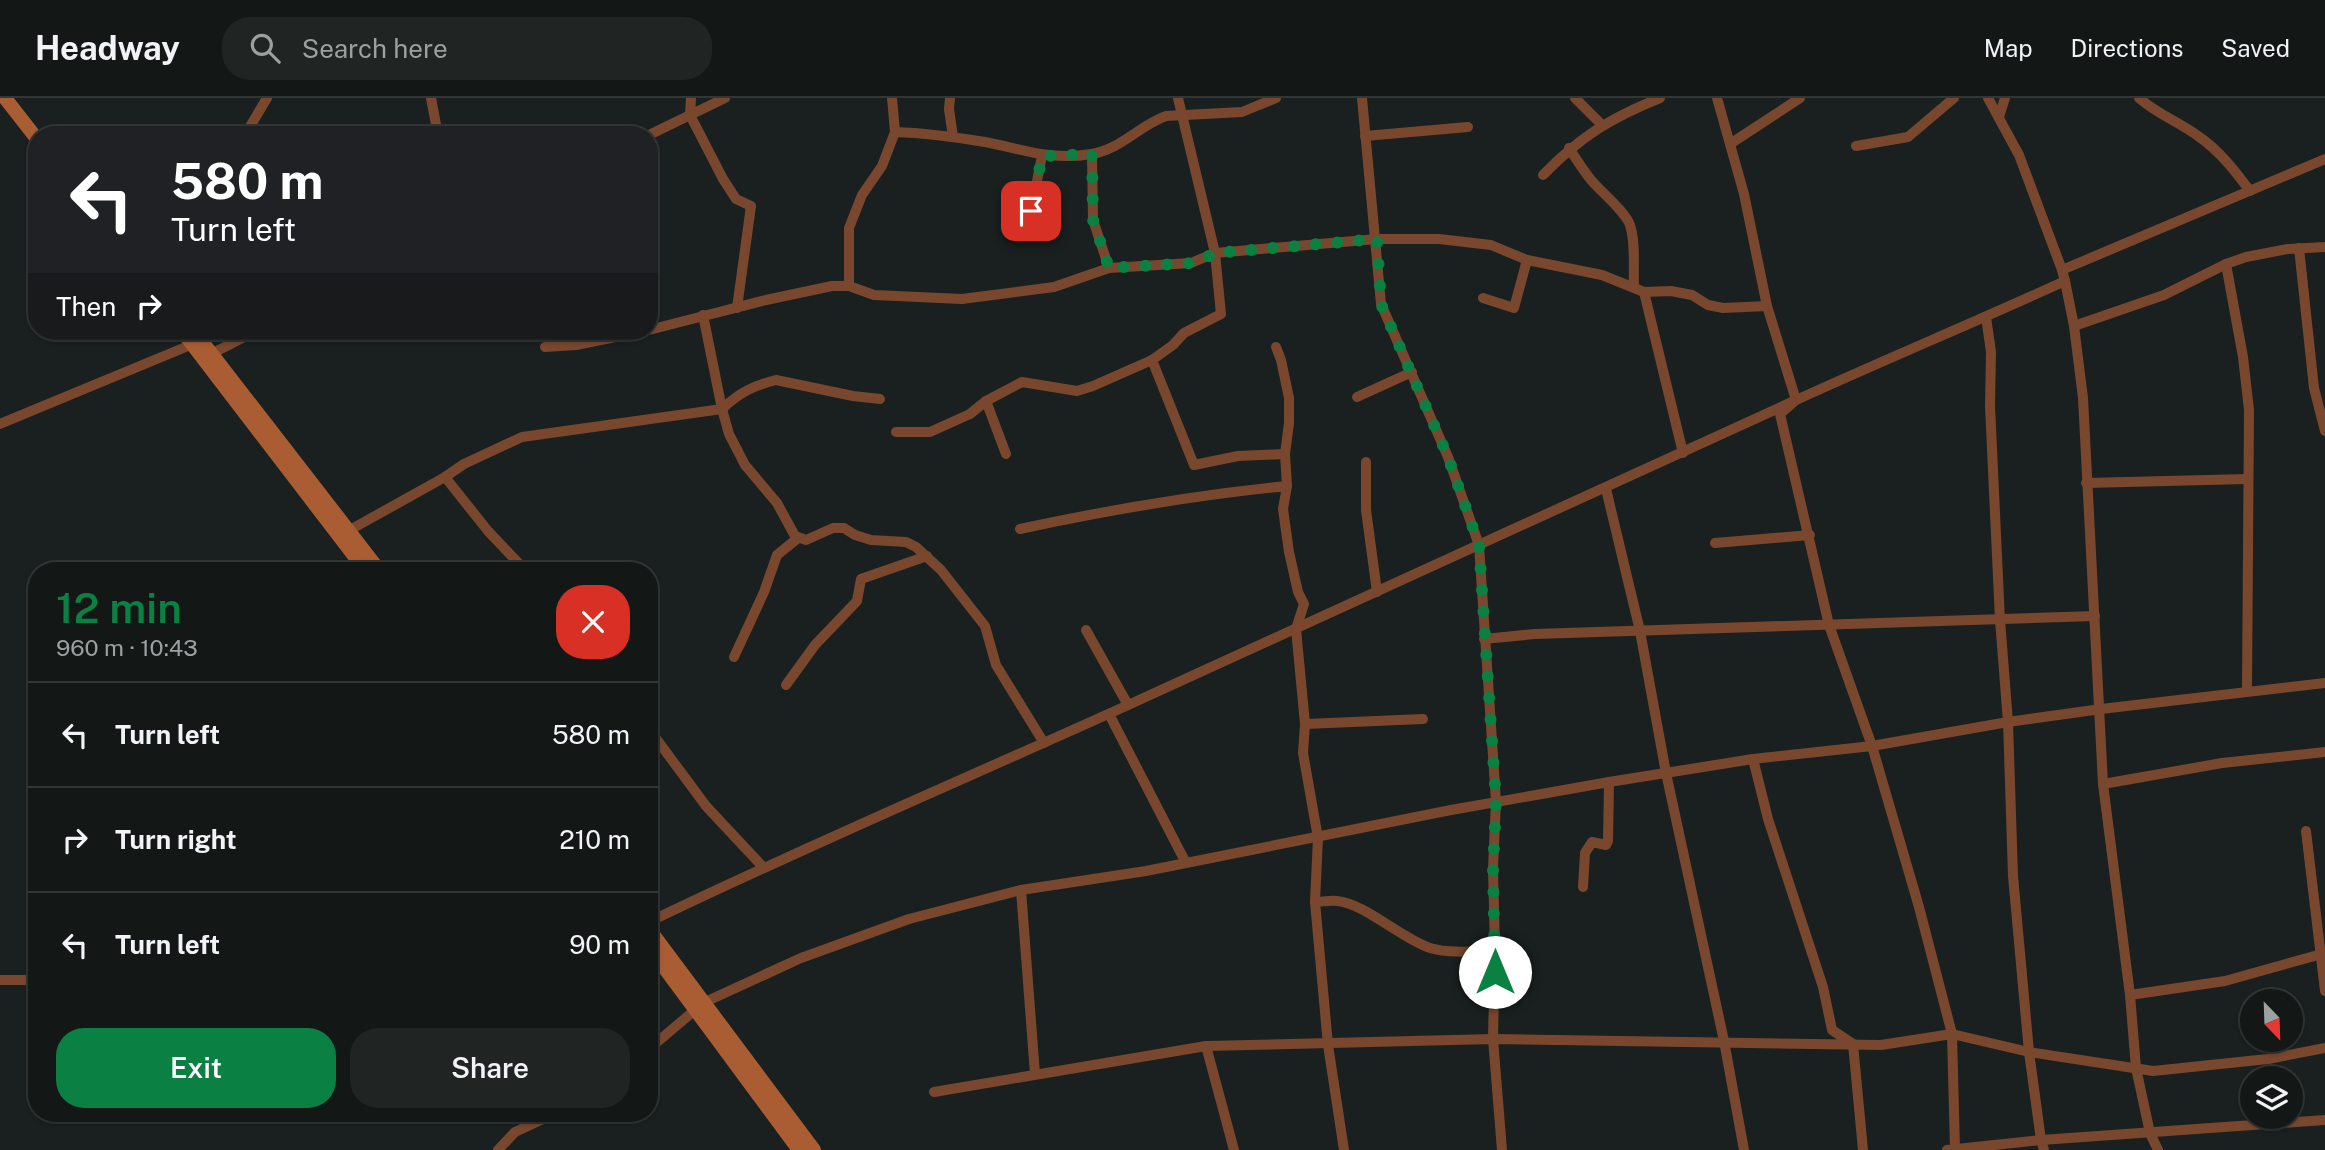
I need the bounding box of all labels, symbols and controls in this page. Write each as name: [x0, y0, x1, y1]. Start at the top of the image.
search box: [222, 17, 712, 80]
text: Headway: [35, 29, 180, 67]
icon: search: [246, 29, 284, 67]
text: Search here: [302, 33, 448, 64]
text: Map: [1984, 34, 2033, 62]
text: Directions: [2071, 34, 2183, 62]
text: Saved: [2221, 34, 2290, 62]
text: 580 m: [171, 152, 323, 210]
icon: left: [56, 154, 147, 245]
pin: [1001, 181, 1061, 241]
icon: arrive: [1012, 192, 1050, 230]
text: Turn left: [171, 211, 296, 248]
icon: right: [130, 287, 168, 325]
text: Then: [56, 291, 116, 322]
text: 12 min: [56, 583, 182, 632]
button: close: [556, 585, 630, 659]
text: 960 m · 10:43: [56, 634, 198, 661]
icon: left: [56, 716, 94, 754]
text: Turn left: [115, 719, 220, 750]
text: 580 m: [552, 719, 630, 750]
icon: right: [56, 821, 94, 859]
text: Turn right: [115, 824, 237, 855]
text: 210 m: [559, 824, 630, 855]
icon: left: [56, 926, 94, 964]
text: Turn left: [115, 929, 220, 960]
text: 90 m: [569, 929, 630, 960]
position arrow: [1458, 935, 1532, 1009]
north arrow: [2240, 989, 2303, 1052]
map controls: [2240, 989, 2303, 1129]
button: Exit: [56, 1028, 336, 1108]
button: Share: [350, 1028, 630, 1108]
button: layers: [2240, 1066, 2303, 1129]

